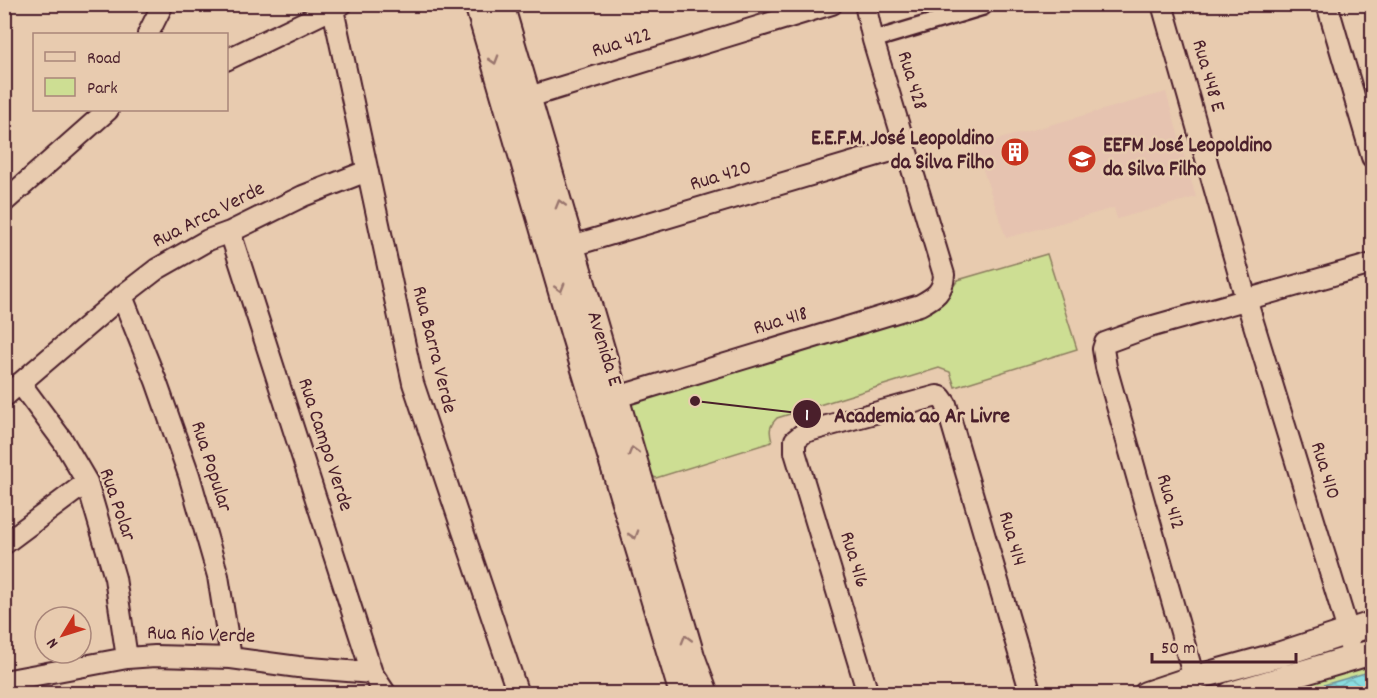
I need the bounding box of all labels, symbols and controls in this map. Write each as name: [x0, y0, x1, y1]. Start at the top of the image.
street label: Rua 422: [588, 21, 656, 67]
legend: [33, 33, 228, 111]
street label: Rua 448 E: [1182, 36, 1232, 116]
text: Road: [87, 47, 121, 72]
street label: Rua 428: [888, 48, 934, 114]
one-way arrow: [487, 55, 499, 65]
text: Park: [87, 77, 118, 102]
place label: E.E.F.M. José Leopoldino da Silva Filho: [811, 125, 994, 179]
place label: EEFM José Leopoldino da Silva Filho: [1103, 132, 1272, 186]
building icon: E.E.F.M. José Leopoldino da Silva Filho: [999, 136, 1031, 168]
school or university icon: EEFM José Leopoldino da Silva Filho: [1066, 143, 1098, 175]
street label: Rua 420: [686, 153, 756, 201]
street label: Rua Arca Verde: [148, 175, 270, 257]
one-way arrow: [555, 199, 567, 209]
one-way arrow: [553, 282, 565, 293]
street label: Rua Barra Verde: [403, 283, 463, 417]
street label: Rua 418: [750, 300, 812, 344]
street label: Avenida E: [577, 308, 629, 391]
street label: Rua Campo Verde: [288, 374, 360, 516]
callout: Academia ao Ar Livre: [792, 394, 1022, 434]
text: Academia ao Ar Livre: [834, 402, 1010, 433]
text: 1: [805, 404, 809, 429]
street label: Rua Popular: [181, 418, 239, 517]
street label: Rua 410: [1301, 439, 1347, 503]
one-way arrow: [628, 446, 640, 457]
street label: Rua Polar: [90, 464, 143, 546]
street label: Rua 412: [1147, 471, 1191, 533]
street label: Rua 414: [989, 508, 1033, 570]
street label: Rua 416: [830, 528, 876, 592]
one-way arrow: [627, 529, 639, 540]
north arrow: [33, 605, 93, 665]
street label: Rua Rio Verde: [146, 619, 256, 653]
scale bar: [1152, 626, 1296, 664]
text: N: [42, 632, 65, 653]
one-way arrow: [681, 634, 694, 644]
text: 50 m: [1161, 637, 1196, 662]

